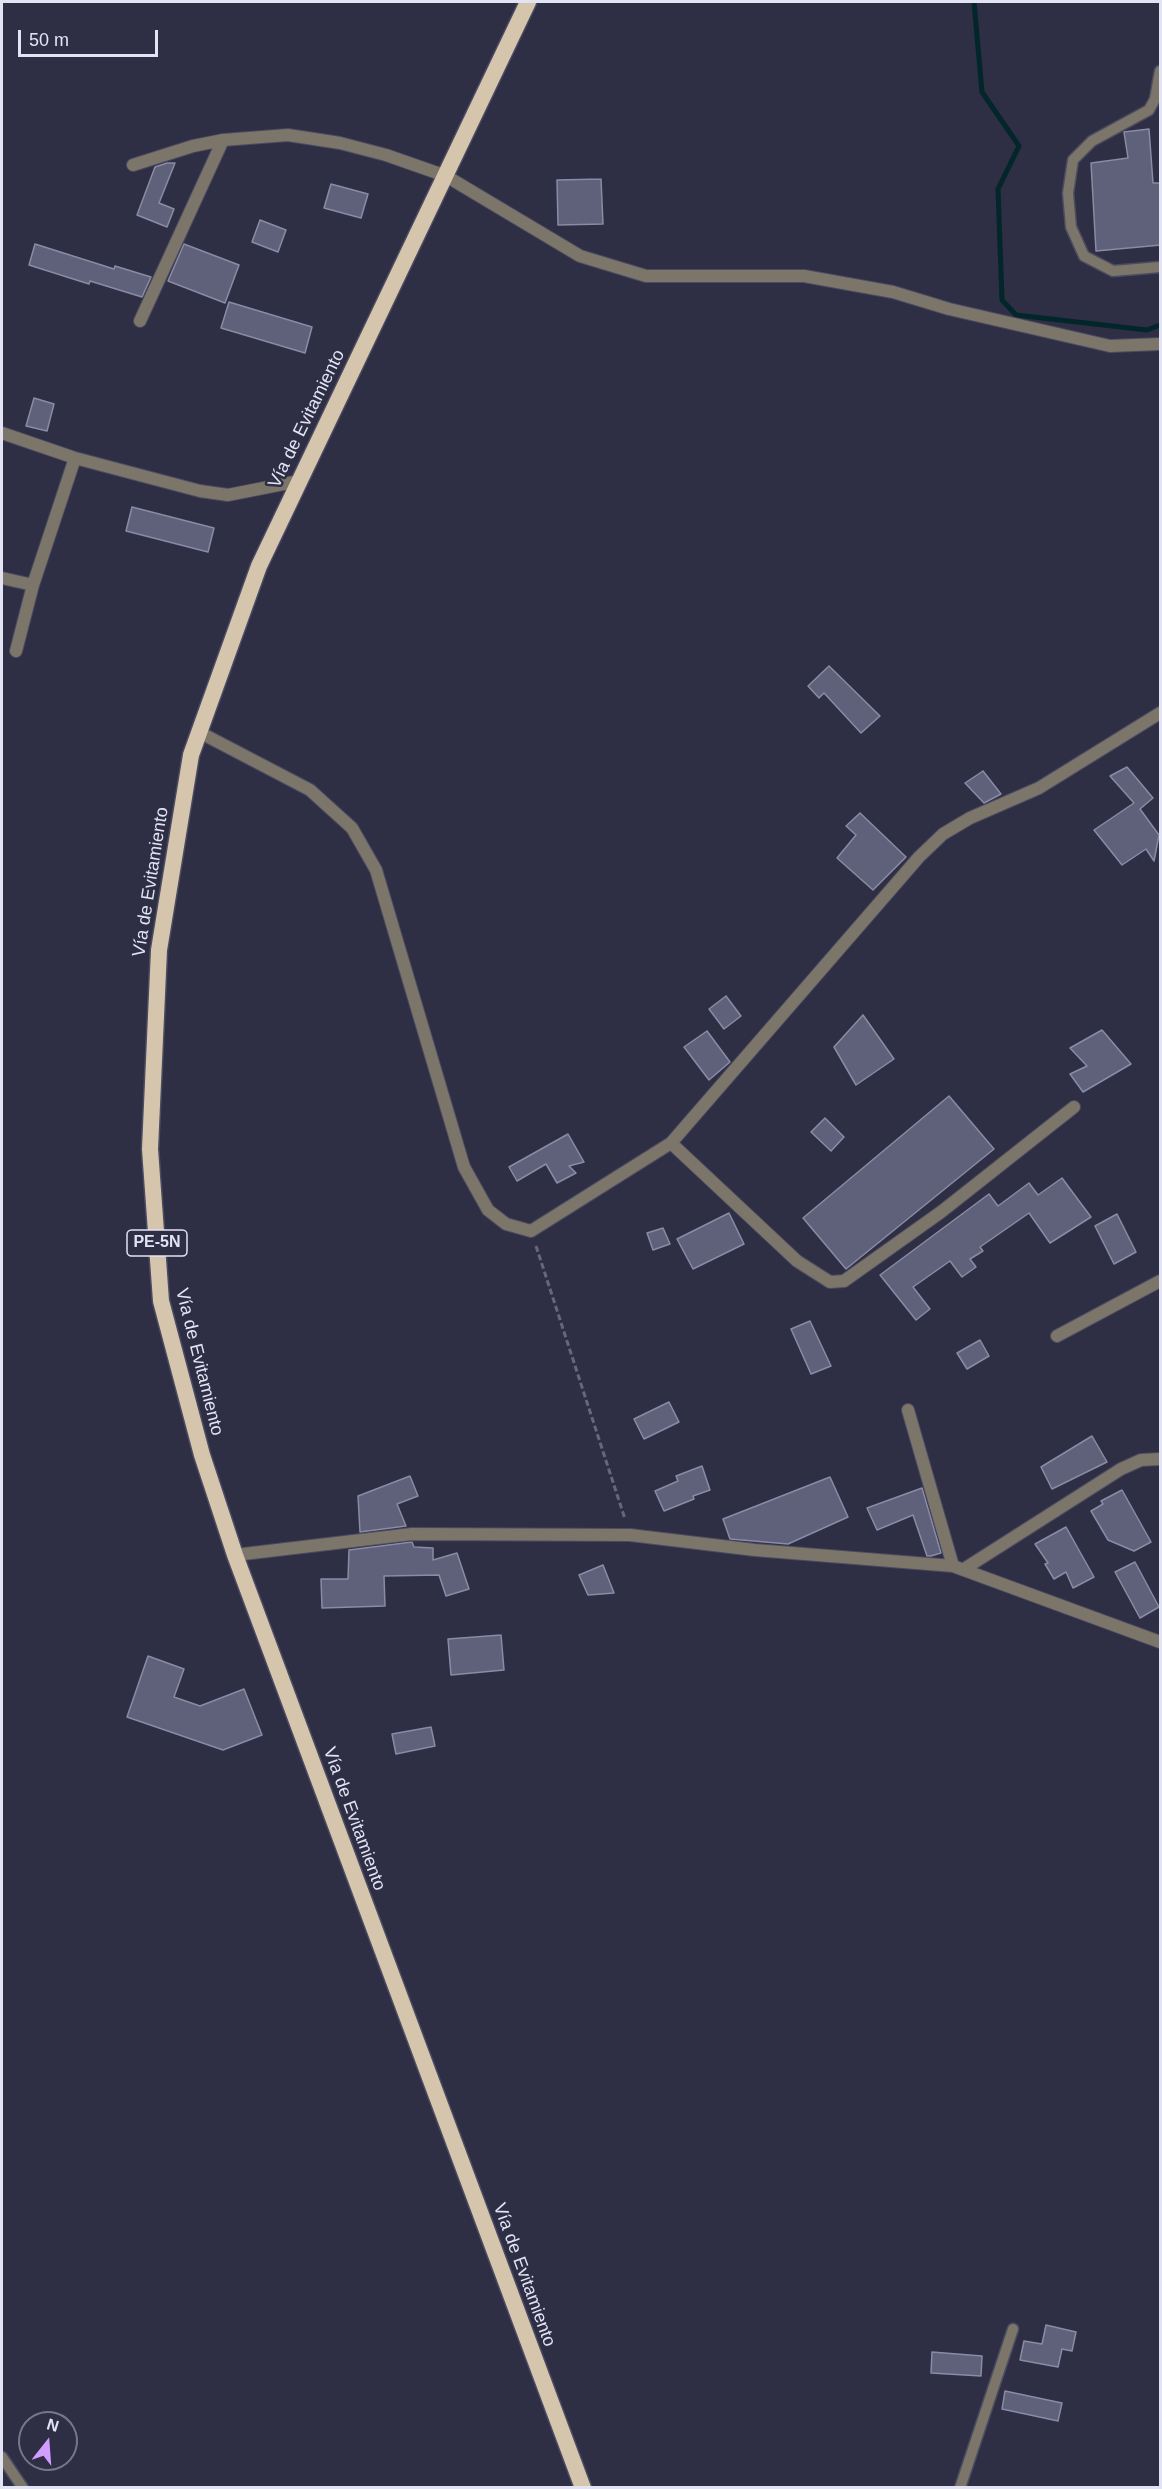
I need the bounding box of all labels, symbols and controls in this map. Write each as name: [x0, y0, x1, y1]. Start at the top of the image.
scale bar: [21, 18, 160, 56]
text: 50 m: [29, 30, 69, 50]
street label: Vía de Evitamiento: [264, 346, 350, 492]
street label: Vía de Evitamiento: [129, 806, 173, 958]
road number: PE-5N: [127, 1230, 187, 1256]
street label: Vía de Evitamiento: [170, 1286, 228, 1438]
street label: Vía de Evitamiento: [318, 1744, 390, 1894]
street label: Vía de Evitamiento: [488, 2200, 560, 2350]
north arrow: [18, 2411, 78, 2471]
text: N: [45, 2415, 61, 2435]

